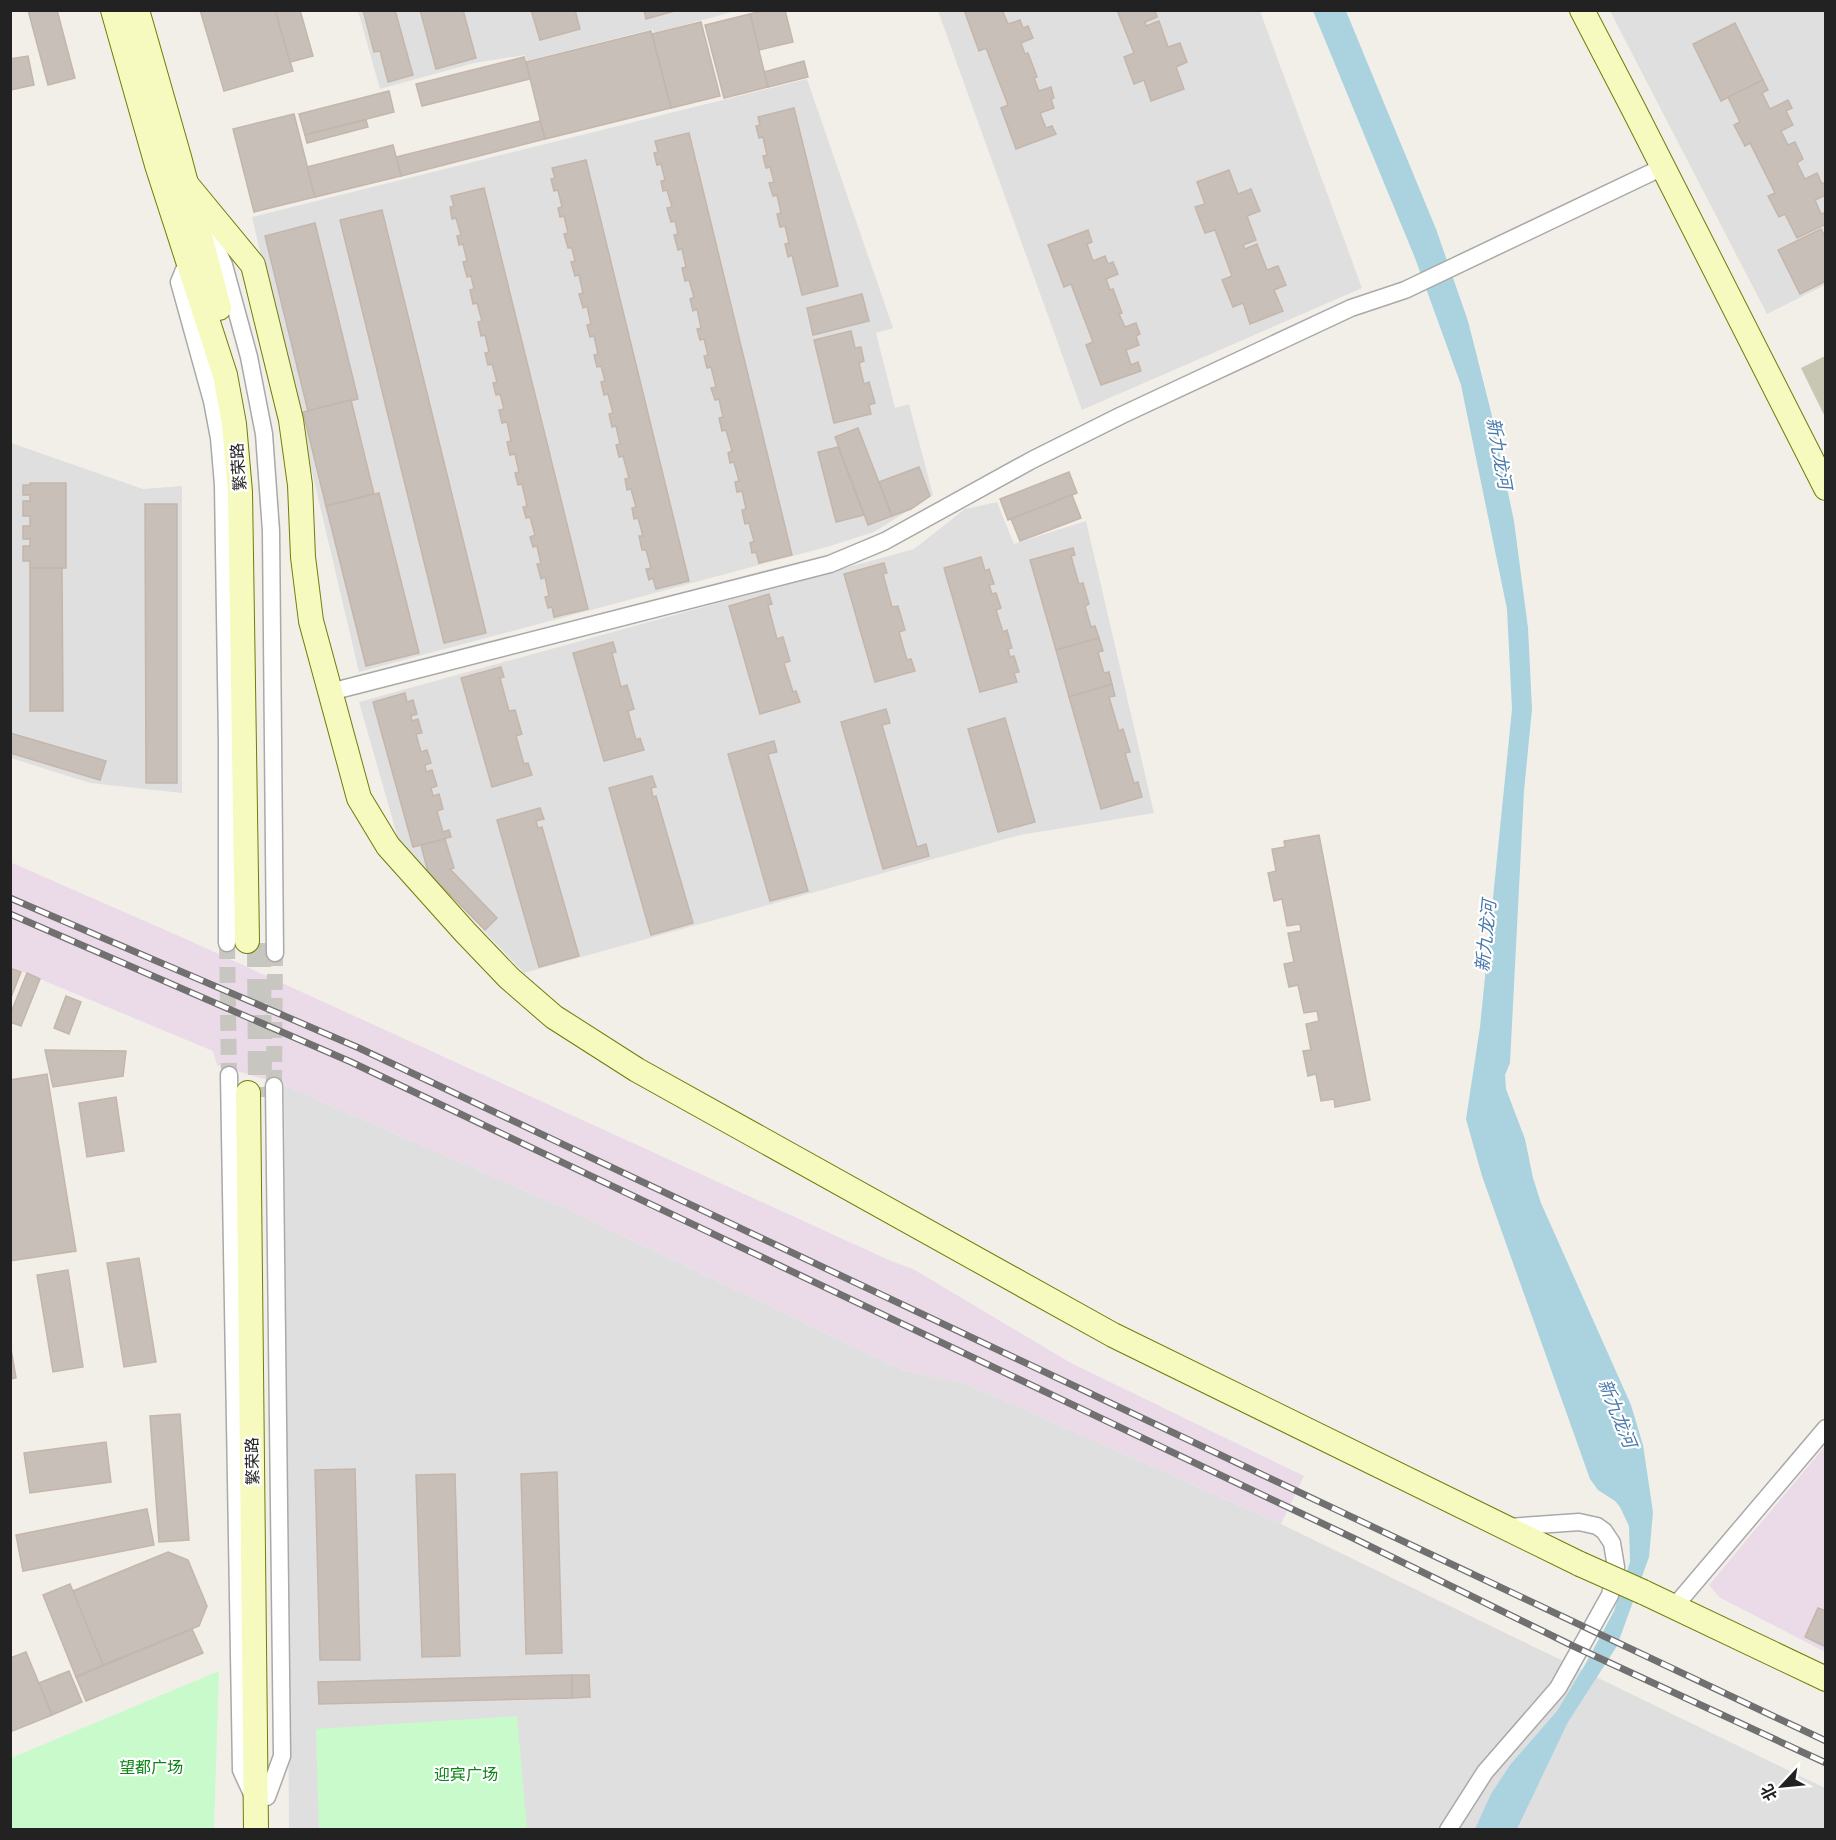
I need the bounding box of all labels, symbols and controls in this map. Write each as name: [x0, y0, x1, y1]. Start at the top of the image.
water label: 新九龙河: [1482, 415, 1519, 493]
street label: 繁荣路: [225, 442, 251, 492]
water label: 新九龙河: [1469, 896, 1501, 973]
water label: 新九龙河: [1593, 1375, 1644, 1454]
street label: 繁荣路: [241, 1437, 263, 1485]
park label: 望都广场: [119, 1756, 183, 1778]
north arrow: [1752, 1756, 1812, 1816]
park label: 迎宾广场: [434, 1763, 498, 1785]
text: 北: [1755, 1781, 1782, 1805]

